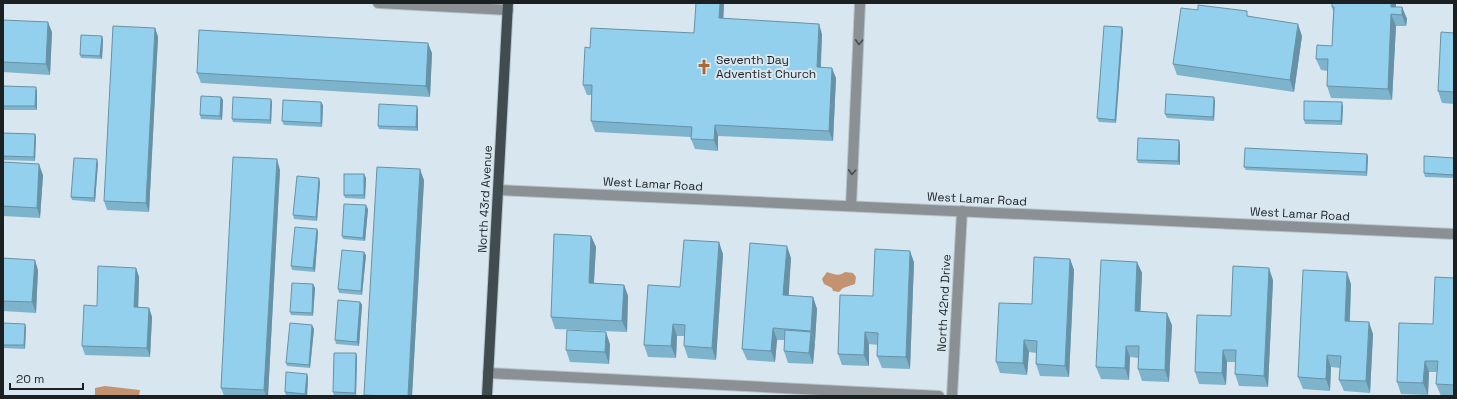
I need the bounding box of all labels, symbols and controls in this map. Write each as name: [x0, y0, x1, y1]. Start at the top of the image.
one-way arrow: [855, 39, 863, 45]
place label: Seventh Day Adventist Church: [716, 52, 816, 82]
church icon: Seventh Day Adventist Church: [695, 58, 713, 76]
street label: North 43rd Avenue: [474, 145, 496, 253]
one-way arrow: [848, 169, 857, 175]
street label: West Lamar Road: [603, 173, 703, 195]
street label: West Lamar Road: [927, 188, 1027, 210]
street label: West Lamar Road: [1250, 203, 1350, 225]
street label: North 42nd Drive: [933, 254, 955, 352]
scale bar: [10, 365, 83, 391]
text: 20 m: [16, 371, 44, 387]

